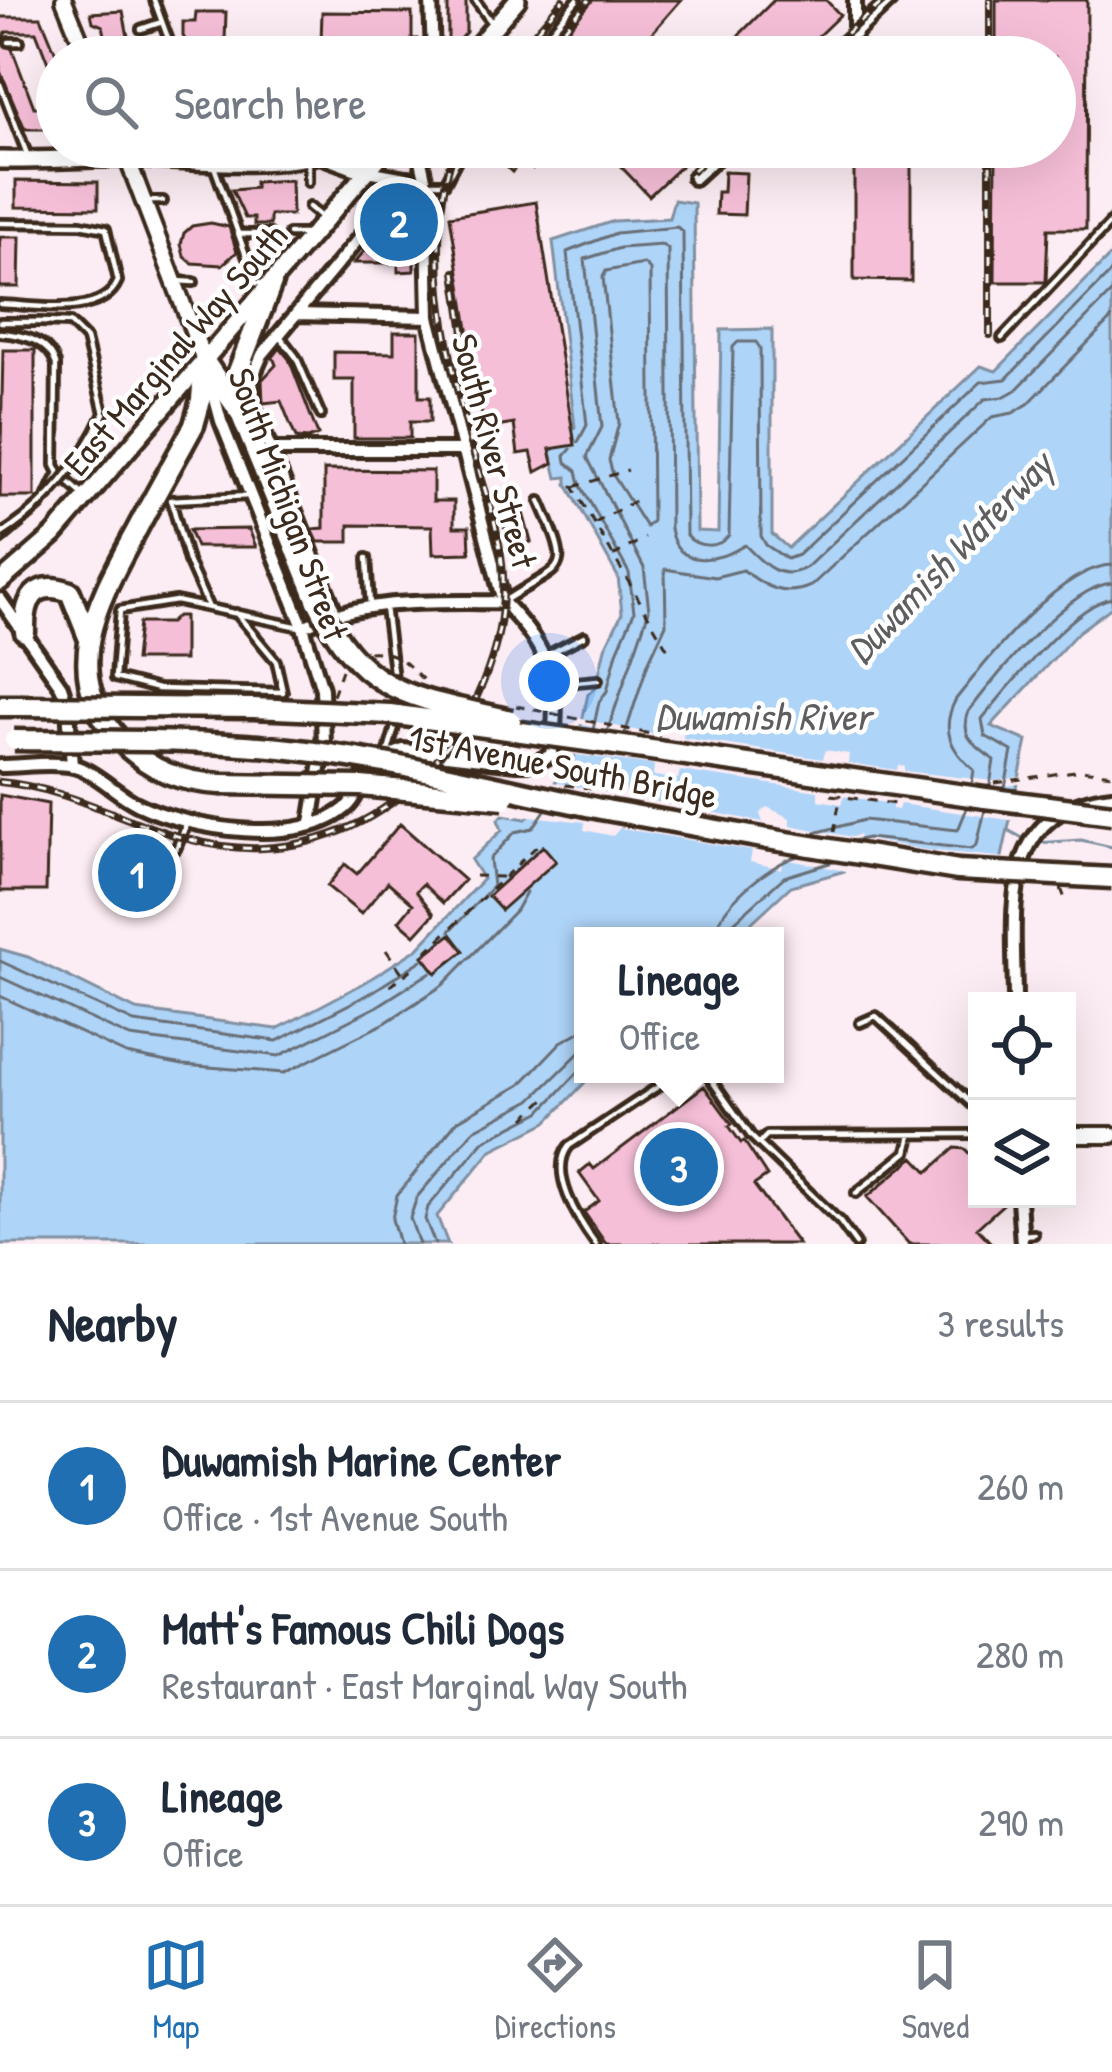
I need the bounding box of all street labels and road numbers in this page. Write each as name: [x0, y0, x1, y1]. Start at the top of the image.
street label: East Marginal Way South: [51, 212, 298, 485]
street label: South River Street: [441, 328, 550, 574]
street label: South Michigan Street: [217, 361, 362, 647]
street label: 1st Avenue South Bridge: [405, 712, 721, 819]

